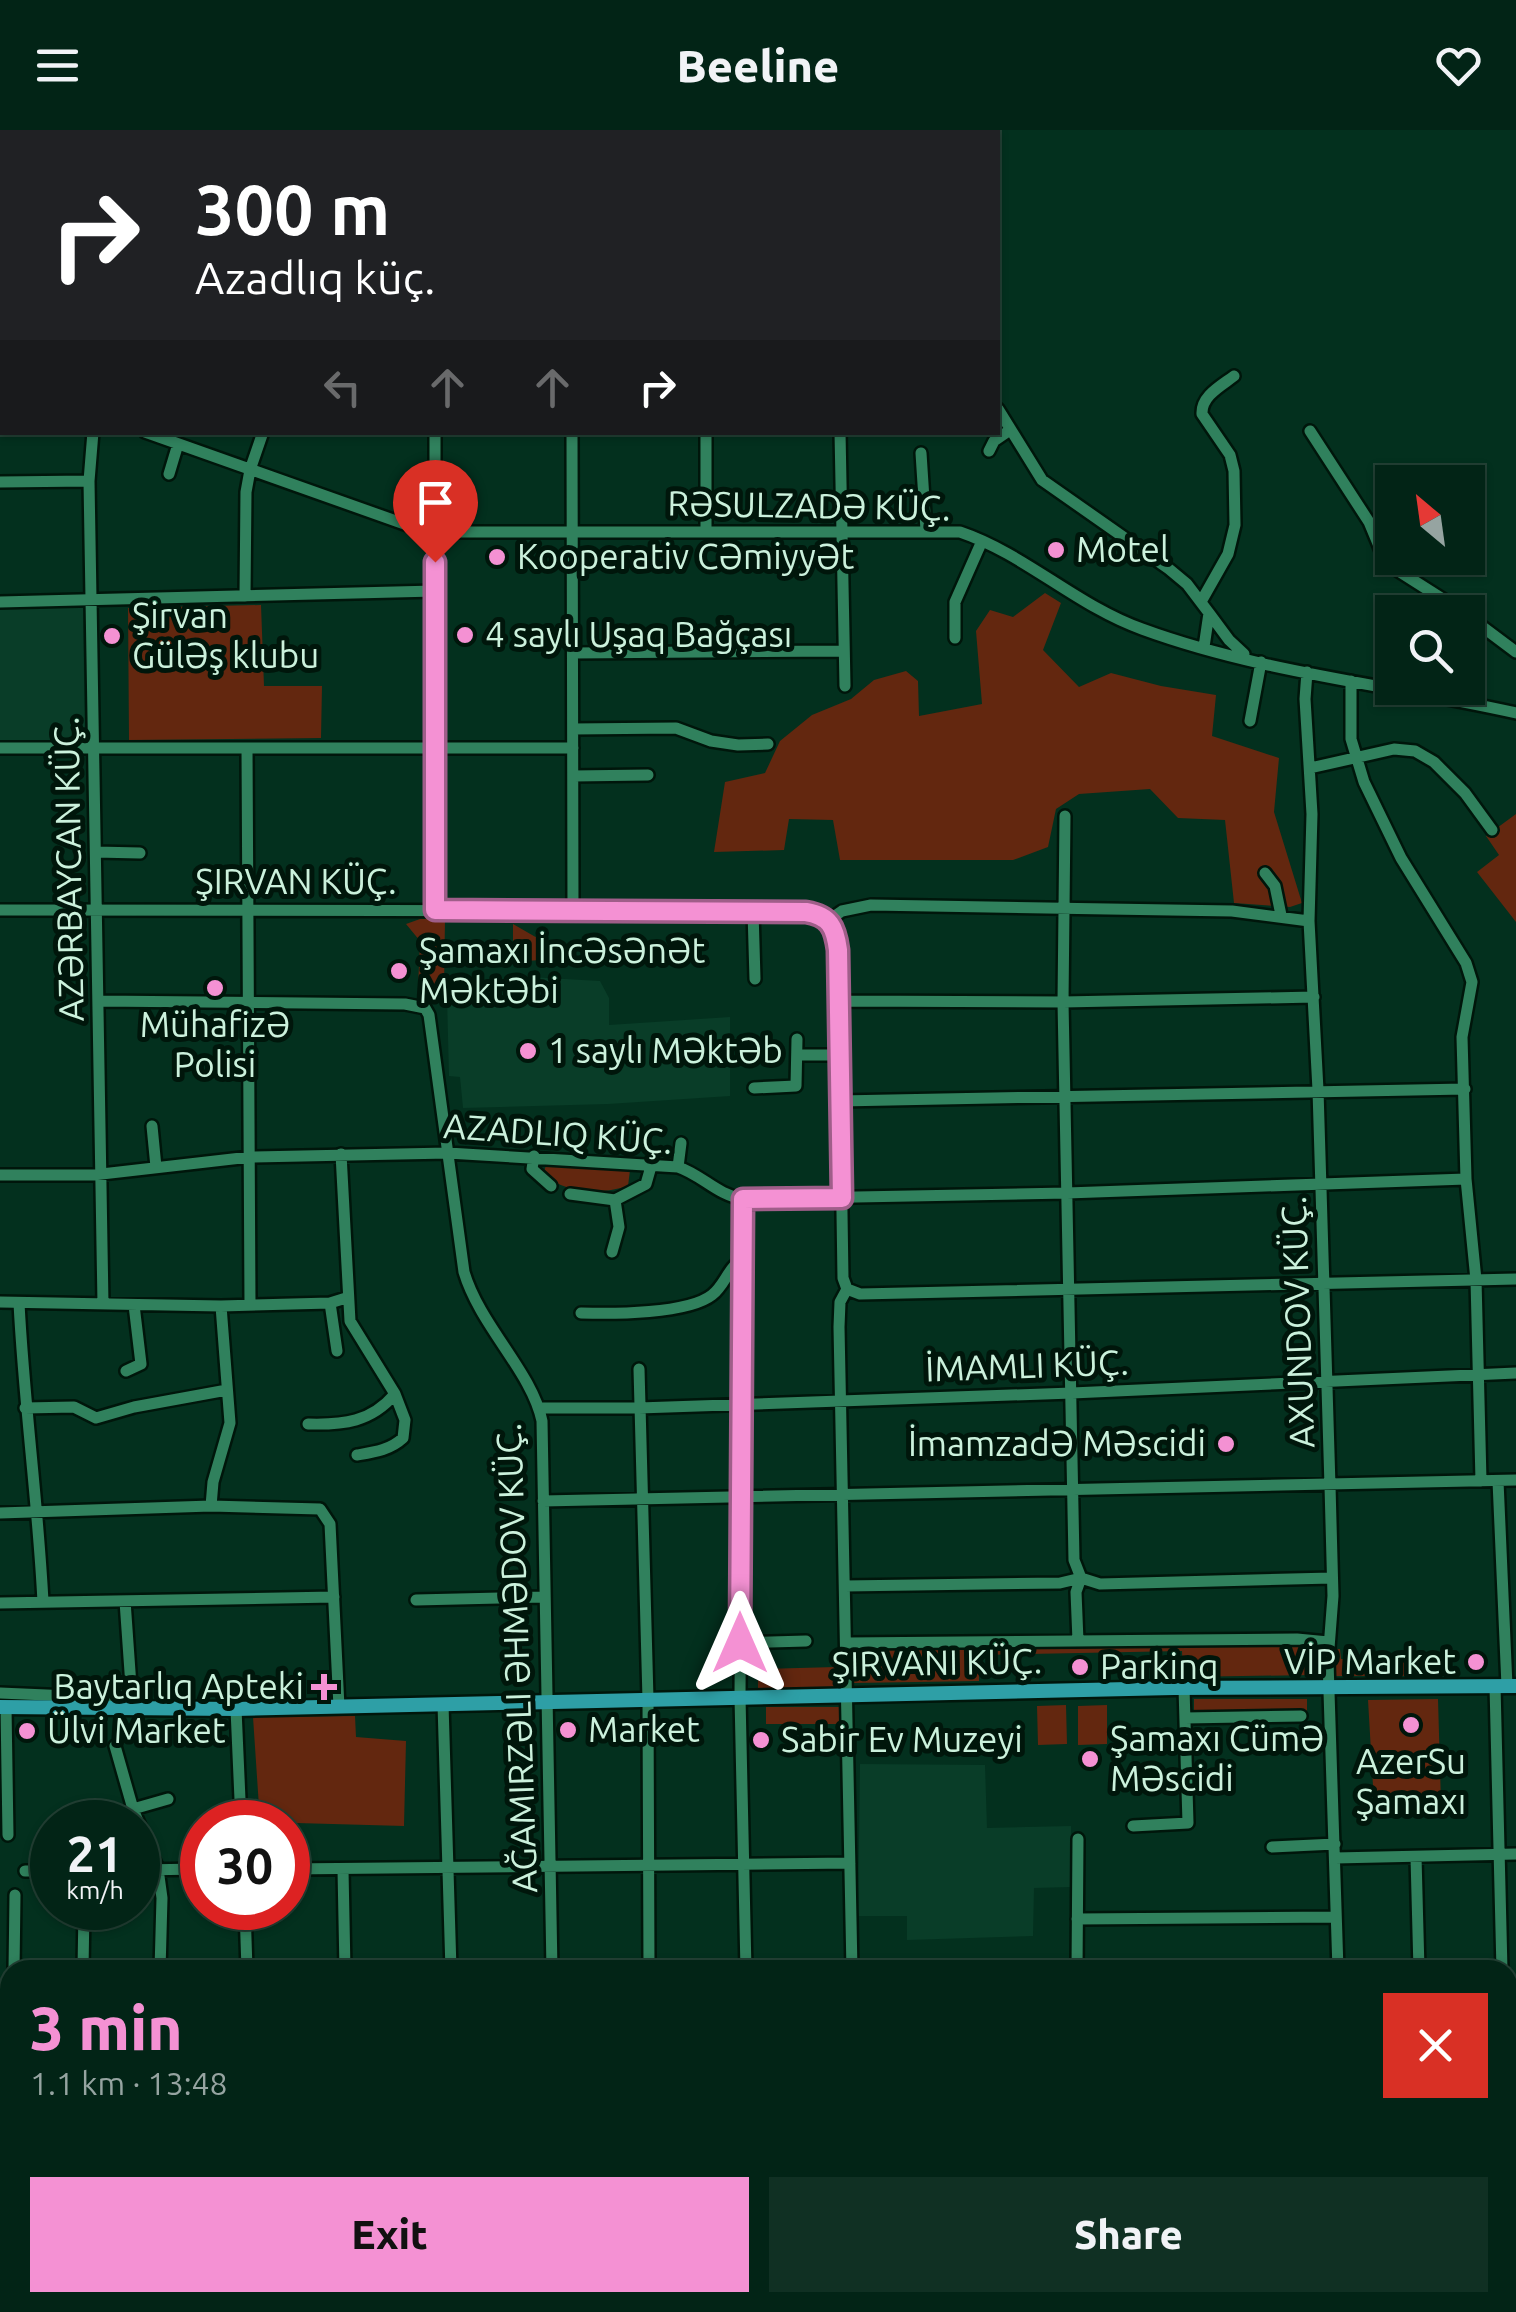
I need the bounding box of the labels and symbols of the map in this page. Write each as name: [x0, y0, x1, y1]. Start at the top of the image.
pin: [393, 460, 478, 563]
north arrow: [1375, 465, 1485, 575]
street label: RƏSULZADƏ KÜÇ.: [667, 483, 951, 527]
place label: Motel: [1076, 529, 1169, 569]
place label: Kooperativ Cəmiyyət: [517, 536, 854, 576]
marker: Motel: [1045, 539, 1067, 561]
marker: Kooperativ Cəmiyyət: [486, 546, 508, 568]
place label: Şirvan Güləş klubu: [132, 595, 319, 675]
place label: 4 saylı Uşaq Bağçası: [485, 614, 792, 654]
marker: 4 saylı Uşaq Bağçası: [454, 624, 476, 646]
marker: Şirvan Güləş klubu: [101, 625, 123, 647]
street label: AZƏRBAYCAN KÜÇ.: [45, 716, 91, 1022]
street label: ŞIRVAN KÜÇ.: [195, 861, 397, 901]
place label: Şamaxı İncəsənət Məktəbi: [419, 930, 705, 1010]
marker: Şamaxı İncəsənət Məktəbi: [388, 960, 410, 982]
marker: Mühafizə Polisi: [204, 977, 226, 999]
place label: Mühafizə Polisi: [140, 1004, 290, 1084]
place label: 1 saylı Məktəb: [548, 1030, 783, 1070]
marker: 1 saylı Məktəb: [517, 1040, 539, 1062]
street label: AZADLIQ KÜÇ.: [442, 1105, 674, 1161]
street label: AXUNDOV KÜÇ.: [1273, 1195, 1321, 1449]
street label: İMAMLI KÜÇ.: [925, 1341, 1129, 1389]
street label: AĞAMIRZƏLI ƏHMƏDOV KÜÇ.: [488, 1422, 544, 1894]
place label: İmamzadə Məscidi: [908, 1423, 1206, 1463]
marker: İmamzadə Məscidi: [1215, 1433, 1237, 1455]
position arrow: [688, 1591, 792, 1695]
street label: ŞIRVANI KÜÇ.: [832, 1640, 1042, 1684]
place label: VİP Market: [1284, 1641, 1456, 1681]
place label: Parkinq: [1100, 1646, 1219, 1686]
marker: VİP Market: [1465, 1651, 1487, 1673]
marker: Parkinq: [1069, 1656, 1091, 1678]
place label: Baytarlıq Apteki: [53, 1666, 304, 1706]
marker: Baytarlıq Apteki: [313, 1676, 335, 1698]
place label: Market: [588, 1709, 700, 1749]
place label: Ülvi Market: [47, 1710, 226, 1750]
marker: AzerSu Şamaxı: [1400, 1714, 1422, 1736]
place label: Şamaxı Cümə Məscidi: [1110, 1718, 1325, 1798]
marker: Market: [557, 1719, 579, 1741]
place label: Sabir Ev Muzeyi: [781, 1719, 1023, 1759]
marker: Ülvi Market: [16, 1720, 38, 1742]
marker: Sabir Ev Muzeyi: [750, 1729, 772, 1751]
place label: AzerSu Şamaxı: [1356, 1741, 1466, 1821]
marker: Şamaxı Cümə Məscidi: [1079, 1748, 1101, 1770]
speed limit sign: 30: [180, 1800, 310, 1930]

